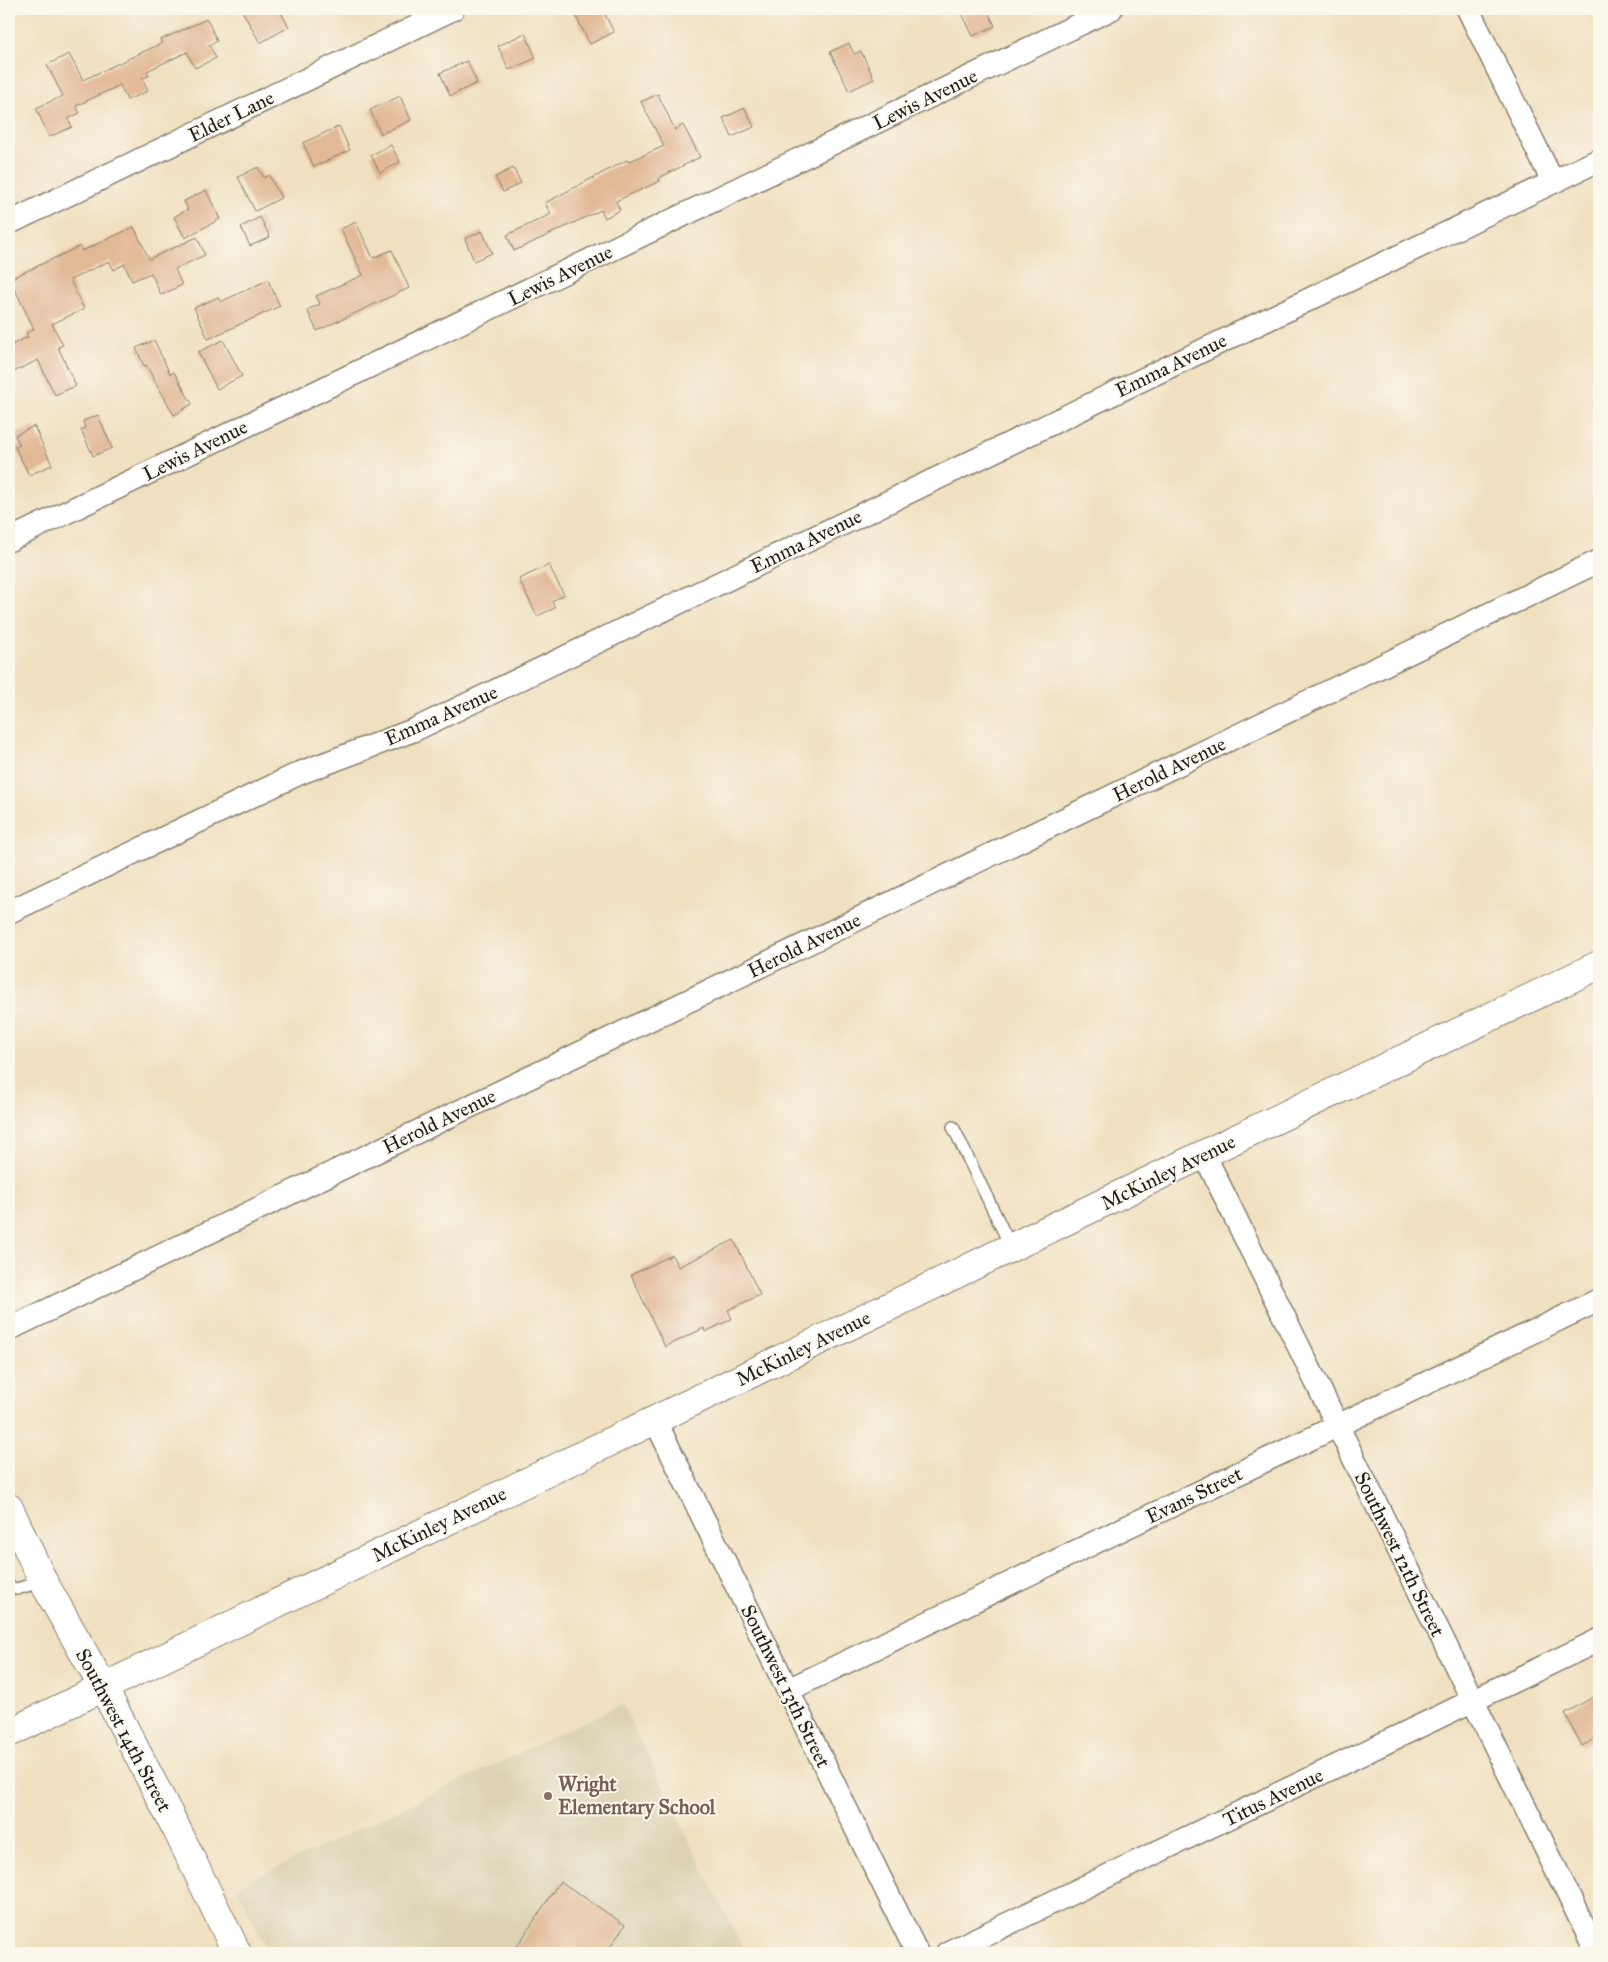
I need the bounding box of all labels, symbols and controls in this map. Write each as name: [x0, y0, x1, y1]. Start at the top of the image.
street label: Lewis Avenue: [869, 63, 981, 135]
street label: Elder Lane: [184, 85, 278, 147]
street label: Lewis Avenue: [504, 239, 616, 311]
street label: Emma Avenue: [1111, 328, 1231, 402]
street label: Lewis Avenue: [139, 414, 251, 486]
street label: Emma Avenue: [746, 504, 866, 578]
street label: Emma Avenue: [381, 679, 501, 751]
street label: Herold Avenue: [1109, 731, 1229, 807]
street label: Herold Avenue: [744, 907, 864, 983]
street label: Herold Avenue: [379, 1083, 499, 1159]
street label: McKinley Avenue: [1097, 1129, 1239, 1215]
street label: McKinley Avenue: [732, 1305, 874, 1391]
street label: Evans Street: [1142, 1461, 1246, 1529]
street label: Southwest 12th Street: [1350, 1468, 1450, 1640]
street label: McKinley Avenue: [368, 1481, 510, 1567]
street label: Southwest 13th Street: [736, 1601, 836, 1771]
street label: Southwest 14th Street: [71, 1644, 177, 1816]
street label: Titus Avenue: [1219, 1762, 1327, 1832]
place label: Wright Elementary School: [558, 1772, 716, 1820]
marker: Wright Elementary School: [542, 1790, 554, 1802]

